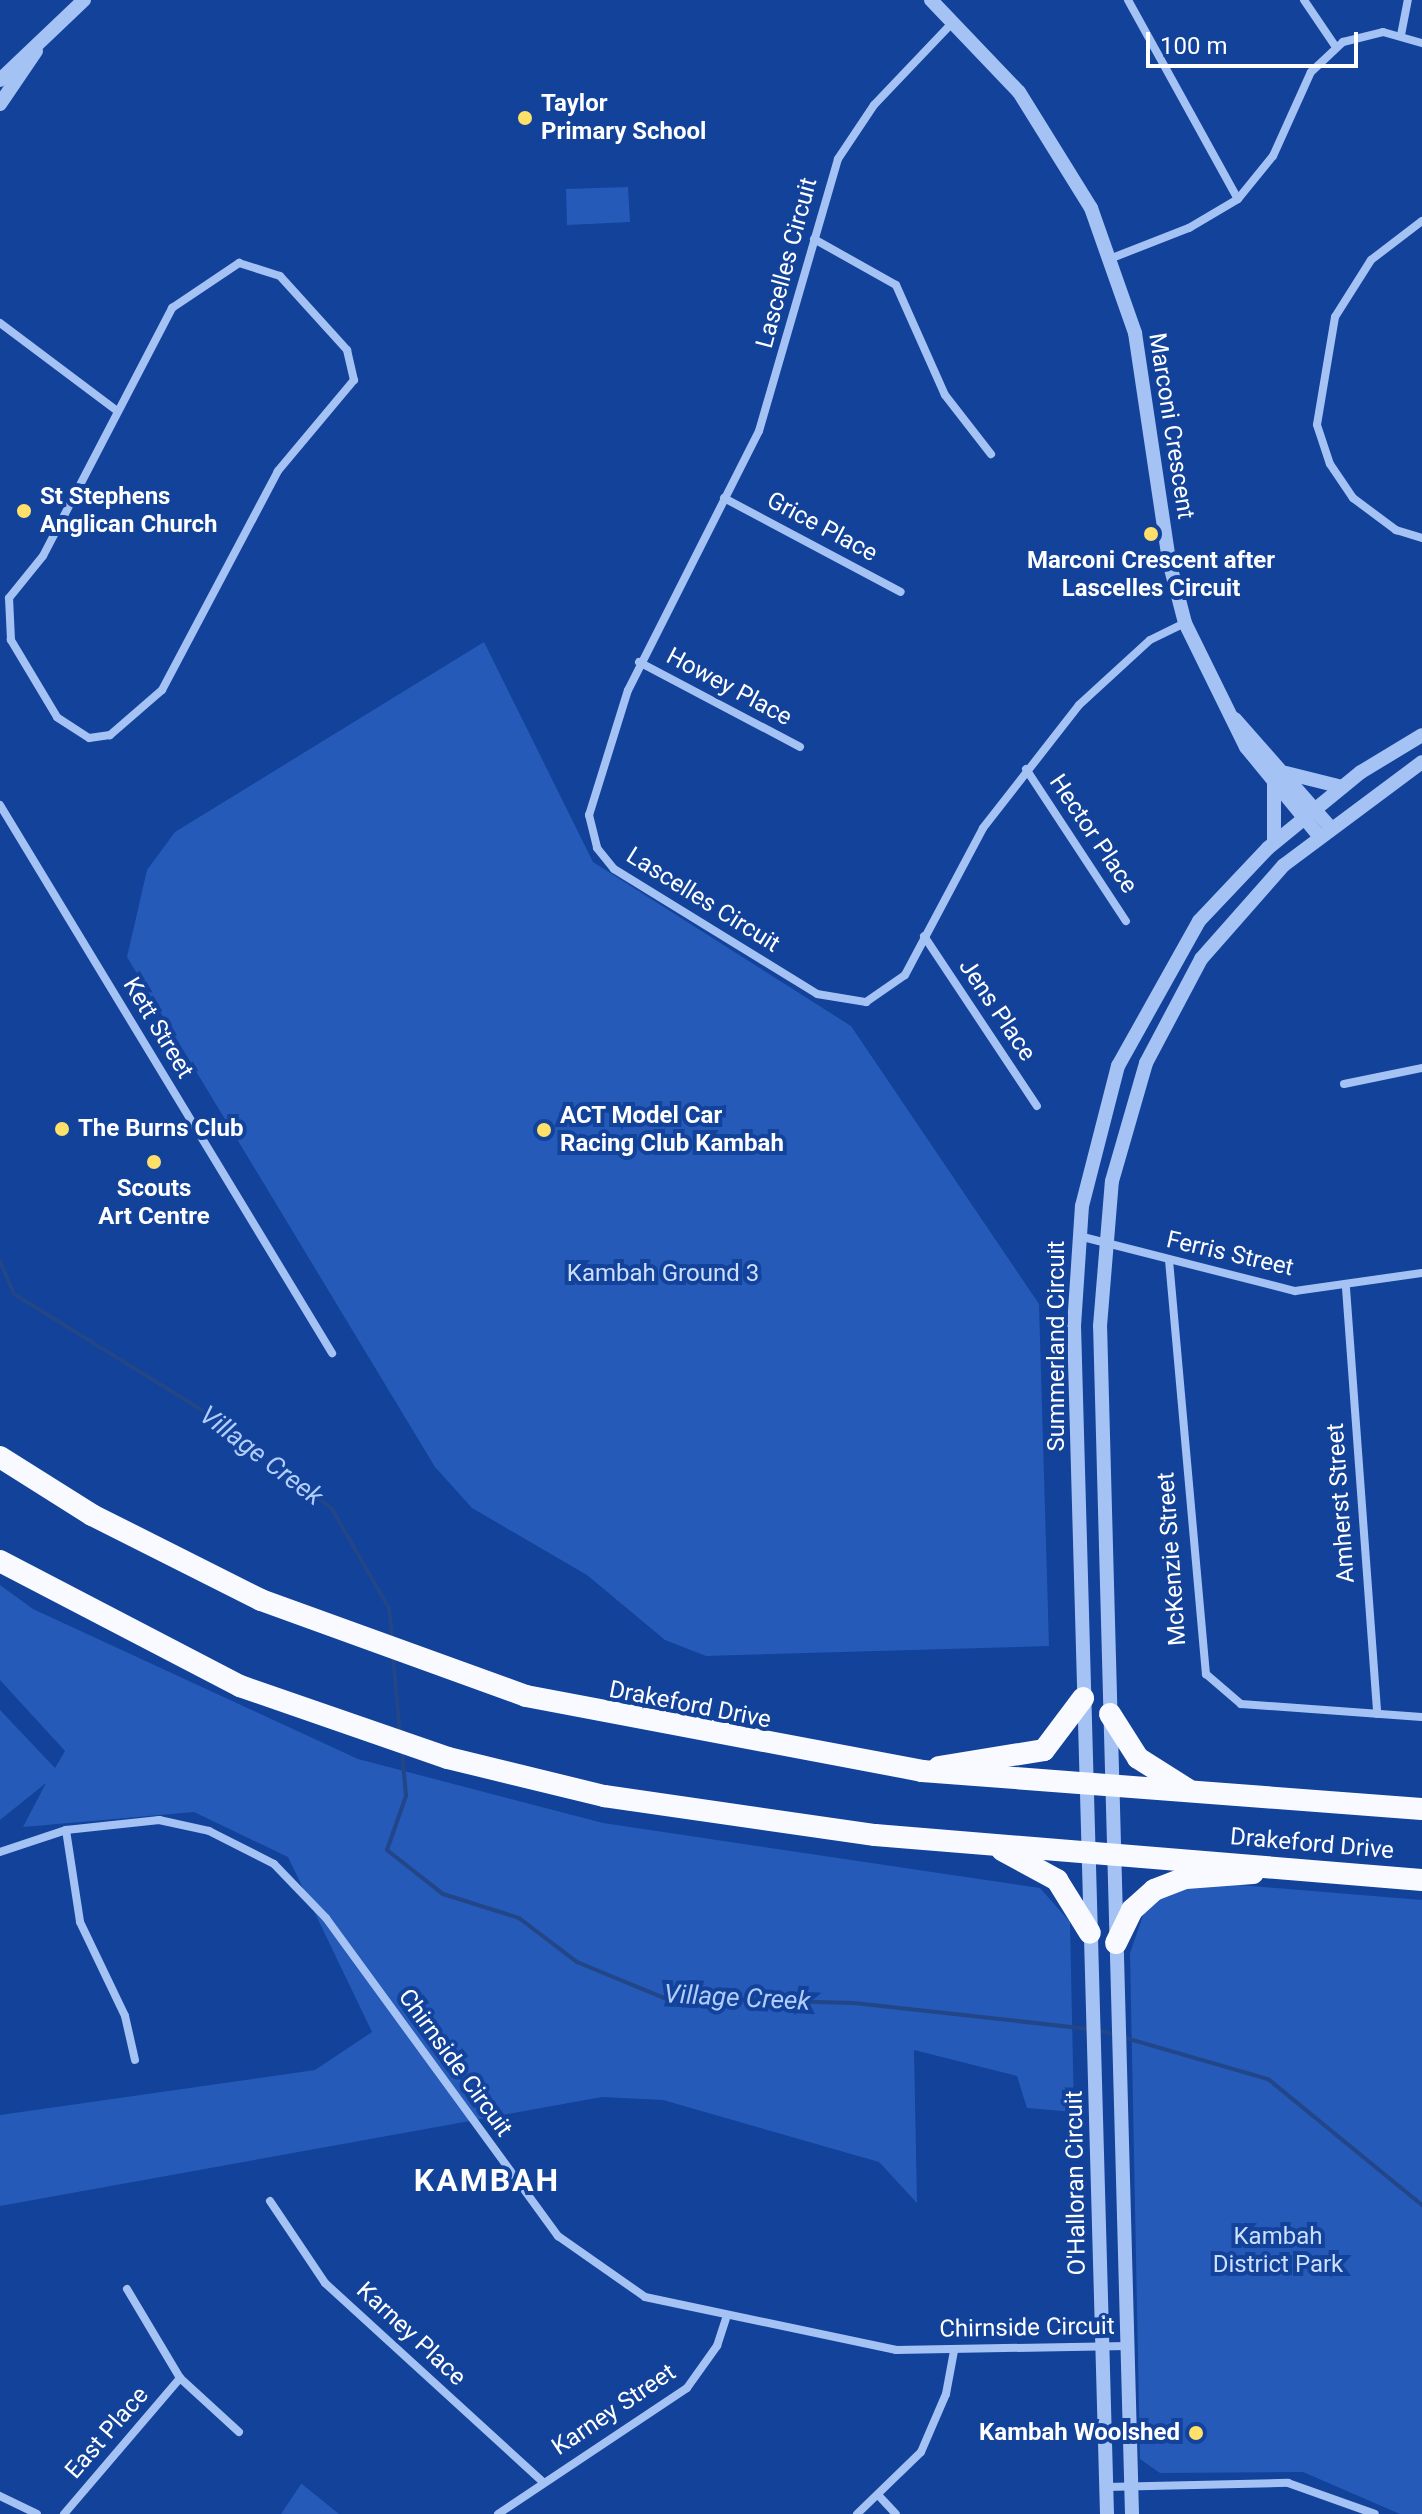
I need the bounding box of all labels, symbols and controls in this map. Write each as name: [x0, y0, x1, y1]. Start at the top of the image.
scale bar: [1150, 16, 1362, 66]
text: 100 m: [1160, 32, 1227, 60]
place label: Taylor Primary School: [541, 90, 706, 146]
marker: Taylor Primary School: [516, 109, 534, 127]
street label: Lascelles Circuit: [750, 175, 824, 351]
street label: Marconi Crescent: [1142, 331, 1200, 521]
place label: St Stephens Anglican Church: [40, 483, 217, 539]
street label: Grice Place: [762, 486, 882, 568]
marker: St Stephens Anglican Church: [15, 502, 33, 520]
marker: Marconi Crescent after Lascelles Circuit: [1142, 525, 1160, 543]
place label: Marconi Crescent after Lascelles Circuit: [1027, 547, 1275, 603]
street label: Howey Place: [661, 642, 797, 732]
street label: Hector Place: [1043, 769, 1143, 899]
street label: Lascelles Circuit: [621, 841, 785, 959]
street label: Jens Place: [952, 953, 1042, 1067]
street label: Kett Street: [117, 972, 199, 1084]
place label: ACT Model Car Racing Club Kambah: [560, 1102, 784, 1158]
place label: The Burns Club: [78, 1115, 244, 1143]
marker: The Burns Club: [53, 1120, 71, 1138]
marker: ACT Model Car Racing Club Kambah: [535, 1121, 553, 1139]
marker: Scouts Art Centre: [145, 1153, 163, 1171]
place label: Scouts Art Centre: [98, 1175, 210, 1231]
street label: Ferris Street: [1164, 1225, 1296, 1283]
street label: Summerland Circuit: [1043, 1241, 1071, 1451]
park label: Kambah Ground 3: [567, 1260, 759, 1288]
water label: Village Creek: [193, 1400, 329, 1512]
street label: Amherst Street: [1321, 1422, 1361, 1584]
street label: McKenzie Street: [1152, 1471, 1192, 1647]
street label: Drakeford Drive: [607, 1675, 773, 1735]
street label: Drakeford Drive: [1229, 1822, 1395, 1866]
water label: Village Creek: [663, 1979, 811, 2017]
street label: Chirnside Circuit: [392, 1984, 518, 2142]
street label: O'Halloran Circuit: [1060, 2090, 1092, 2276]
district label: KAMBAH: [414, 2161, 560, 2199]
park label: Kambah District Park: [1213, 2223, 1343, 2279]
street label: Karney Place: [350, 2276, 472, 2392]
street label: Chirnside Circuit: [939, 2312, 1115, 2344]
street label: Karney Street: [547, 2358, 681, 2462]
street label: East Place: [59, 2381, 155, 2485]
place label: Kambah Woolshed: [979, 2419, 1180, 2447]
marker: Kambah Woolshed: [1187, 2424, 1205, 2442]

